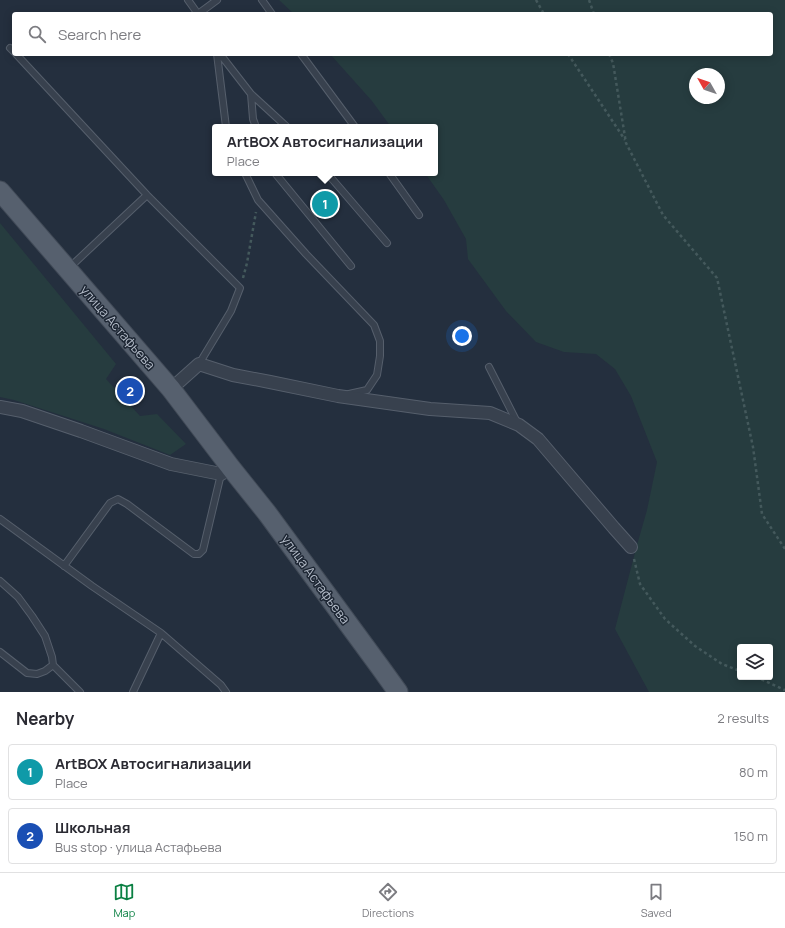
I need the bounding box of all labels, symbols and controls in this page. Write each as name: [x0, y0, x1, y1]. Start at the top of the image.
search box: [12, 12, 773, 56]
icon: search: [26, 23, 48, 45]
text: Search here: [58, 24, 141, 45]
north arrow: [689, 68, 725, 104]
popup: [212, 124, 438, 176]
text: ArtBOX Автосигнализации: [227, 131, 423, 152]
text: Place: [227, 152, 259, 170]
pin: 1: [312, 189, 338, 219]
street label: улица Астафьева: [76, 281, 160, 373]
your location: [452, 326, 472, 346]
pin: 2: [117, 376, 143, 406]
street label: улица Астафьева: [277, 531, 355, 627]
map controls: [737, 644, 773, 680]
button: layers: [737, 644, 773, 680]
text: Nearby: [16, 707, 74, 730]
text: 2 results: [717, 709, 769, 727]
text: ArtBOX Автосигнализации: [55, 753, 251, 774]
text: 1: [27, 763, 33, 781]
text: 80 m: [739, 763, 768, 781]
text: Place: [55, 774, 88, 792]
text: Школьная: [55, 817, 131, 838]
text: 2: [26, 827, 34, 845]
text: 150 m: [734, 827, 768, 845]
text: Bus stop · улица Астафьева: [55, 838, 222, 856]
tab: Map: [113, 881, 135, 920]
tab: Directions: [362, 881, 414, 920]
tab: Saved: [641, 881, 672, 920]

